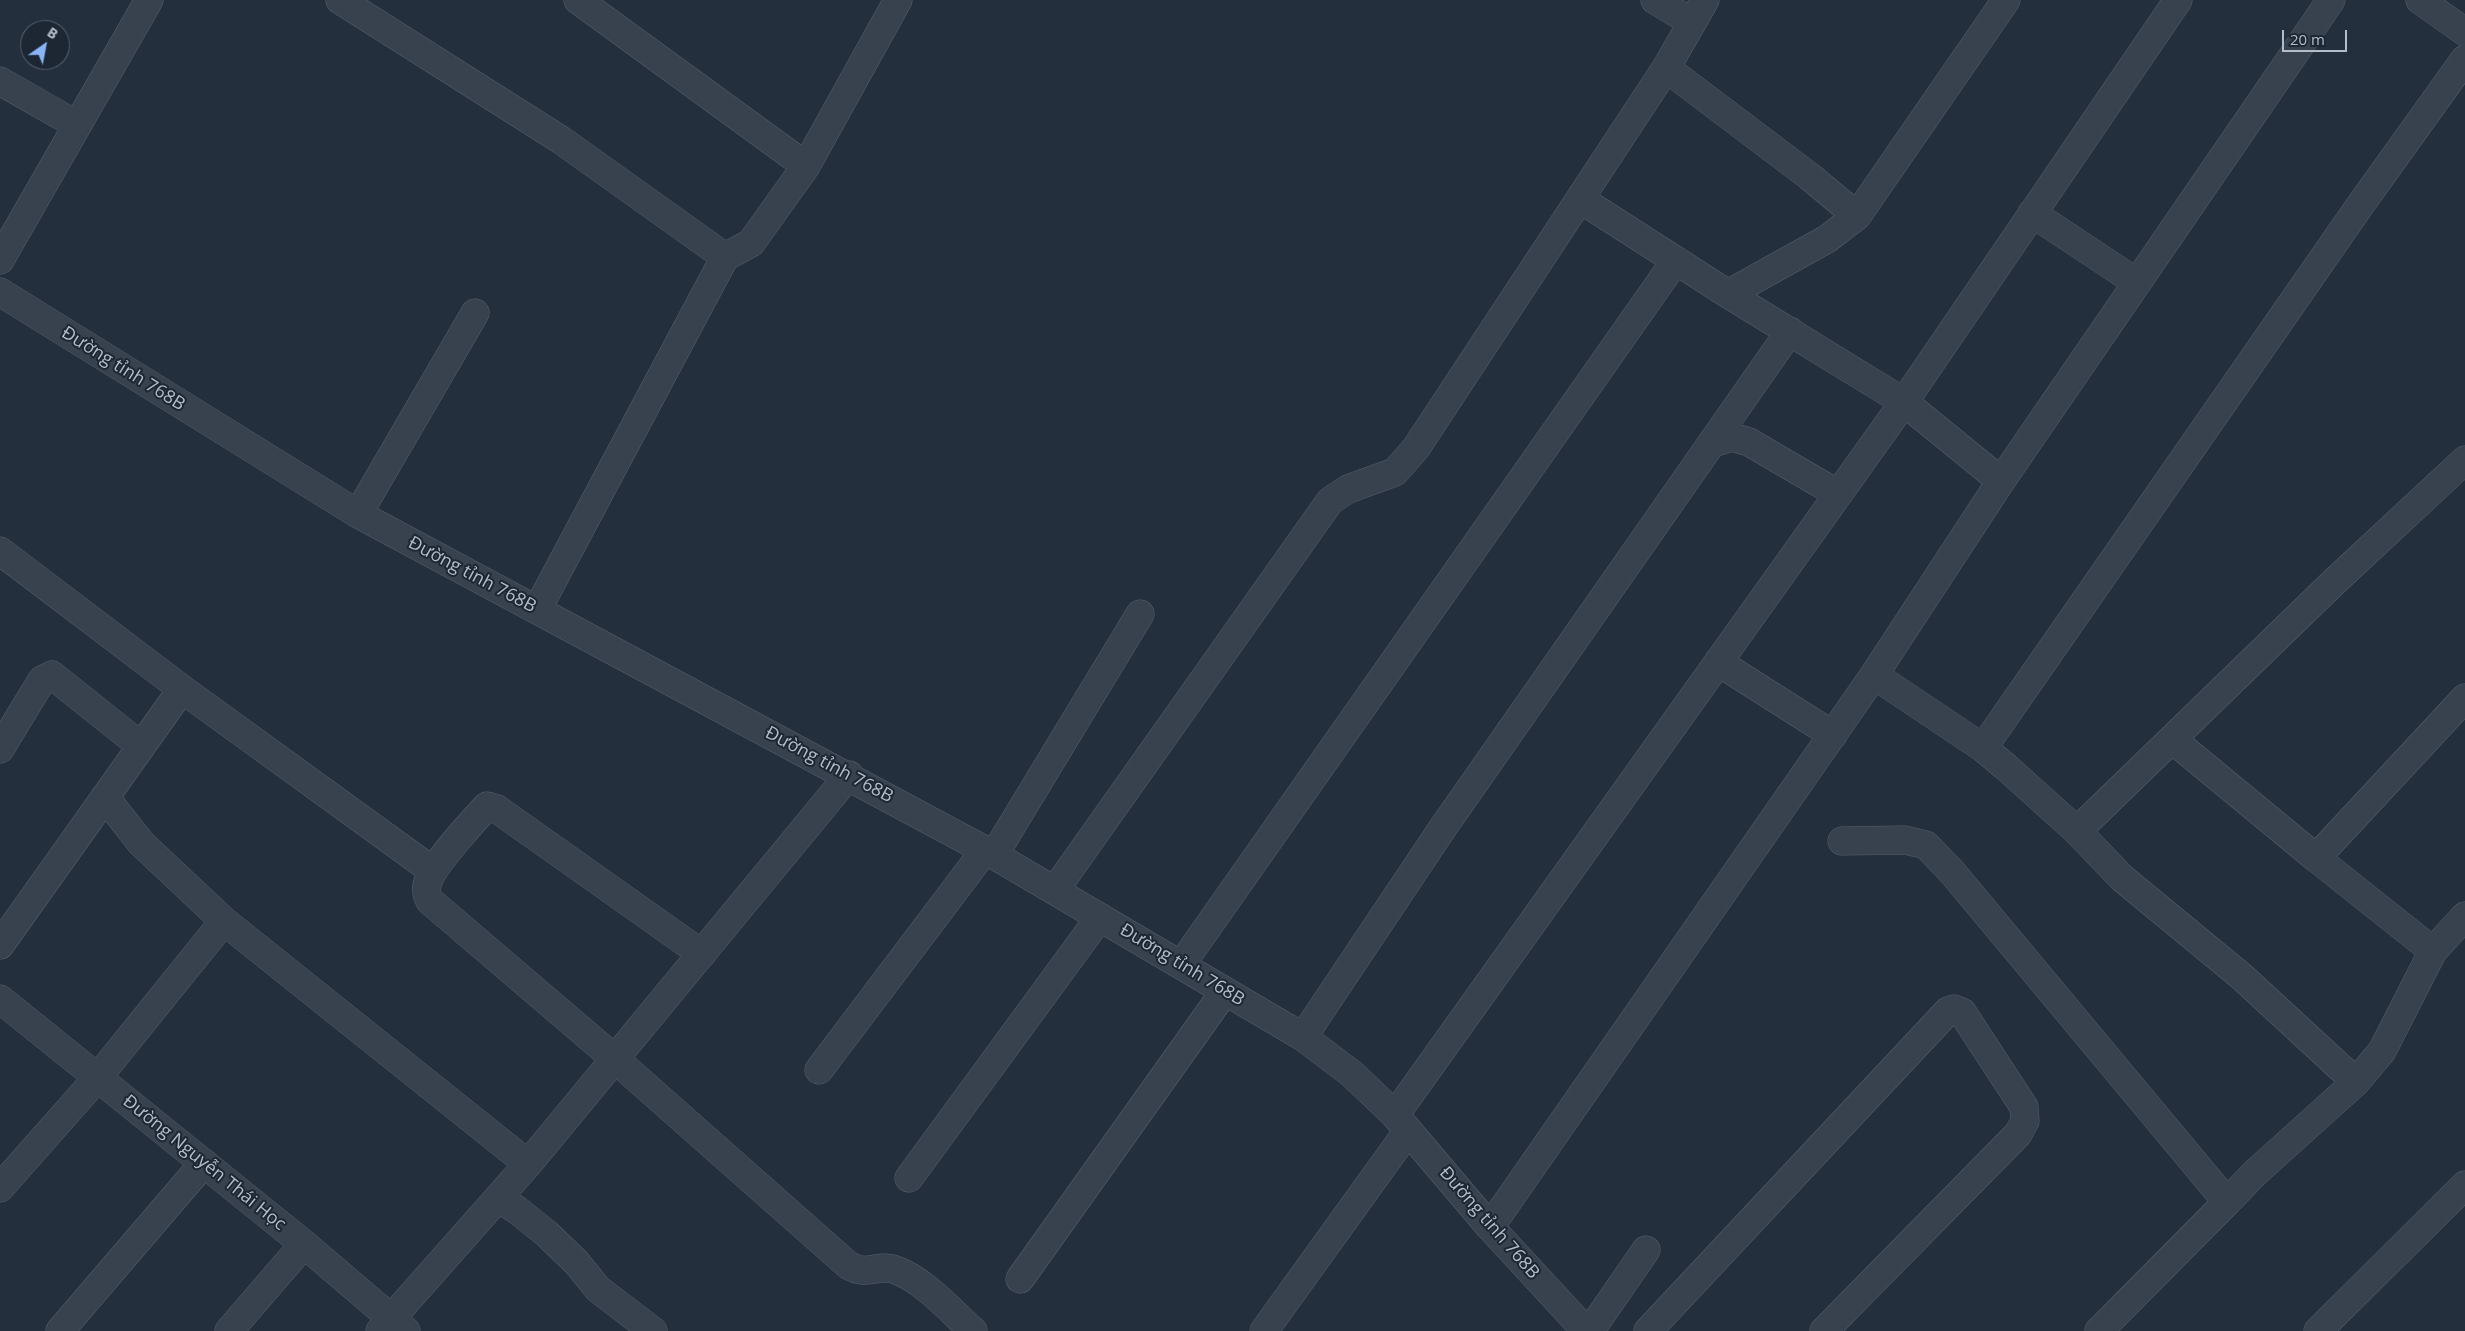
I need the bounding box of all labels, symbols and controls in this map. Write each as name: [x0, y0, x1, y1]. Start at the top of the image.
north arrow: [20, 20, 70, 70]
scale bar: [2285, 20, 2350, 52]
text: B: [44, 22, 62, 43]
text: 20 m: [2290, 29, 2325, 49]
street label: Đường tỉnh 768B: [57, 322, 189, 416]
street label: Đường tỉnh 768B: [404, 532, 540, 618]
street label: Đường tỉnh 768B: [761, 722, 897, 808]
street label: Đường tỉnh 768B: [1116, 919, 1248, 1011]
street label: Đường Nguyễn Thái Học: [118, 1091, 290, 1235]
street label: Đường tỉnh 768B: [1434, 1162, 1544, 1284]

